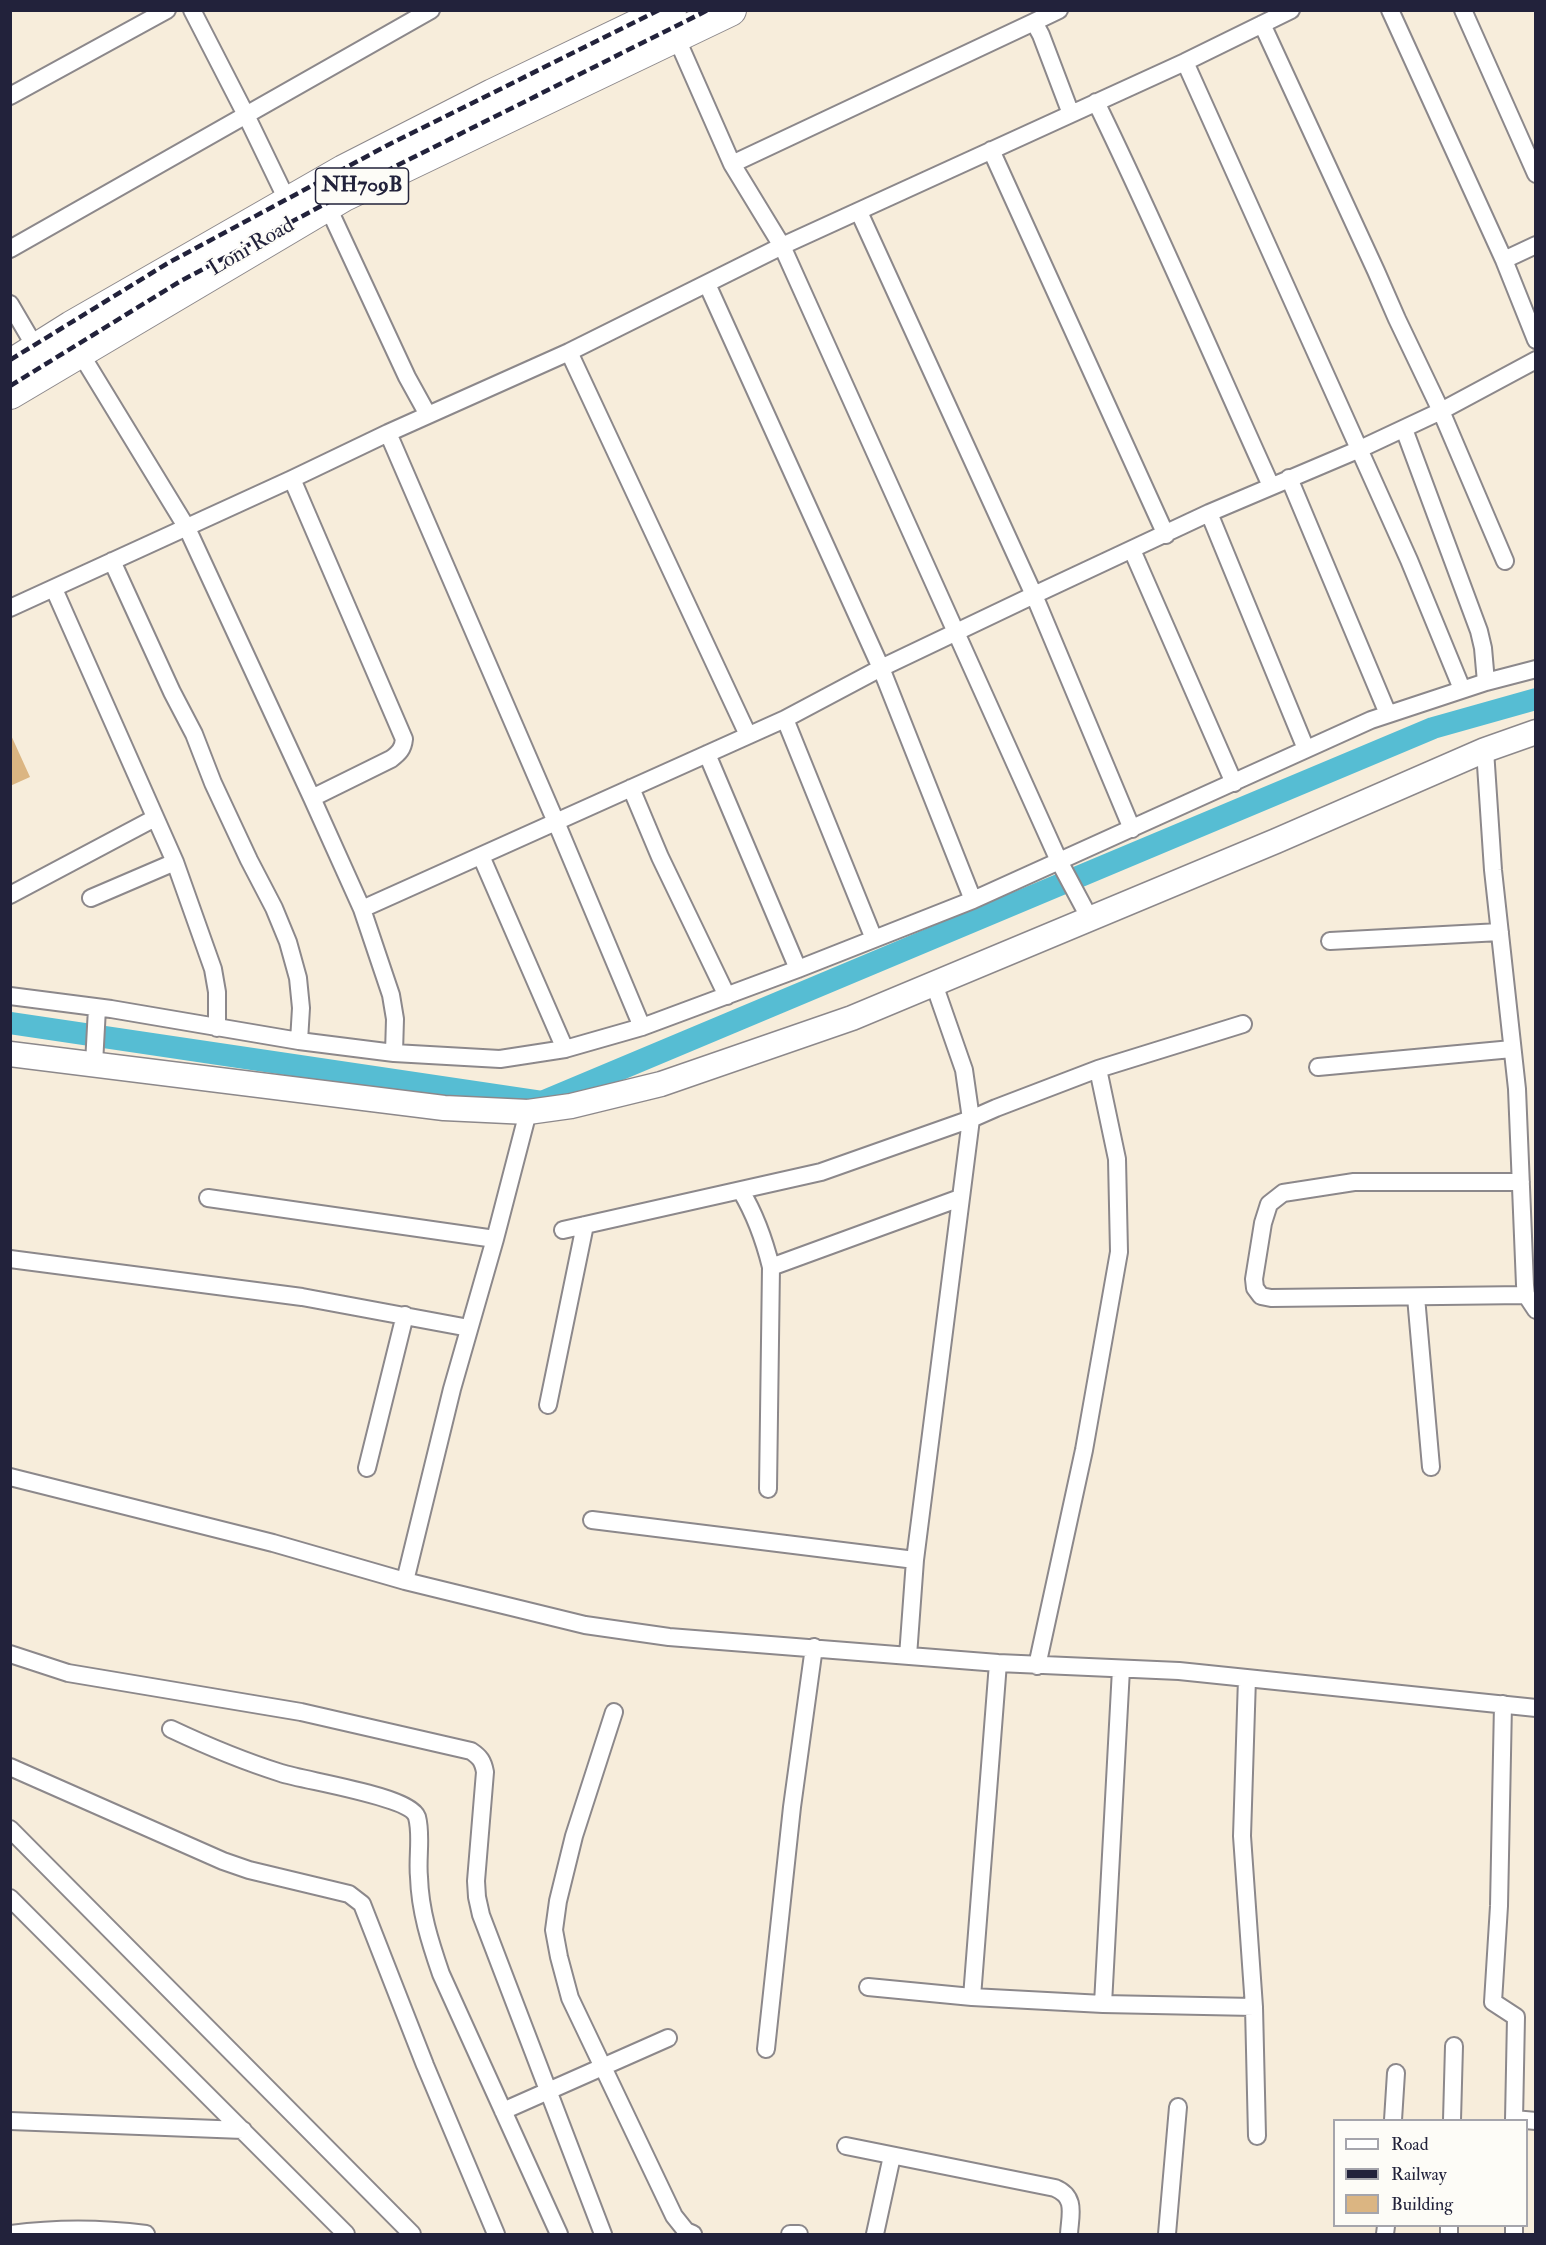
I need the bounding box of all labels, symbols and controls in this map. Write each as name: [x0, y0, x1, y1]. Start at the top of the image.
road number: NH709B: [316, 168, 409, 204]
street label: Loni Road: [205, 213, 299, 283]
legend: [1333, 2119, 1528, 2227]
text: Road: [1391, 2133, 1429, 2156]
text: Railway: [1391, 2163, 1447, 2186]
text: Building: [1391, 2193, 1453, 2216]

